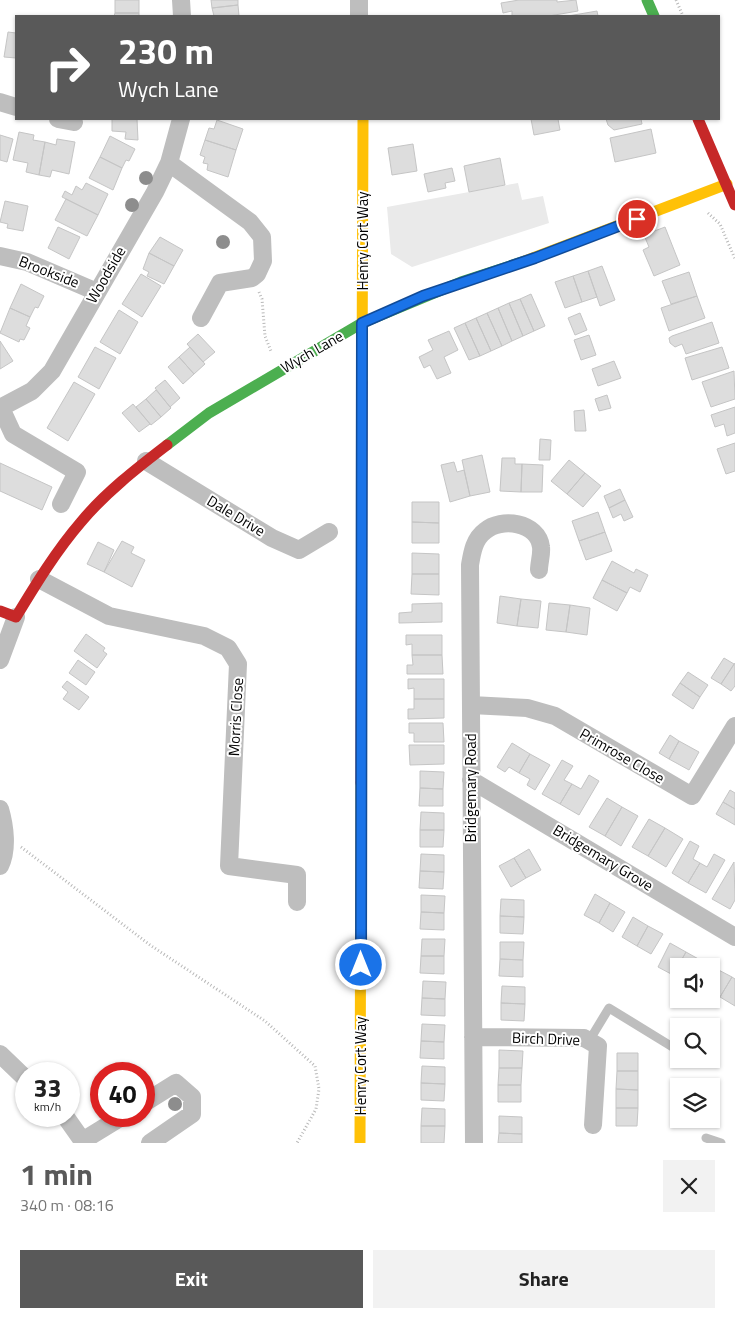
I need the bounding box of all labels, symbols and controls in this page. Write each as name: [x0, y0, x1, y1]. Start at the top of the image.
text: 230 m: [118, 24, 214, 78]
icon: right: [35, 35, 100, 100]
text: Wych Lane: [118, 72, 219, 106]
street label: Henry Cort Way: [351, 192, 374, 290]
pin: [616, 198, 658, 240]
icon: arrive: [623, 205, 651, 233]
street label: Woodside: [80, 242, 131, 308]
street label: Brookside: [16, 249, 83, 294]
street label: Wych Lane: [276, 324, 347, 379]
street label: Dale Drive: [203, 489, 270, 542]
street label: Morris Close: [222, 677, 249, 757]
street label: Primrose Close: [575, 722, 669, 789]
street label: Bridgemary Road: [459, 733, 482, 843]
street label: Bridgemary Grove: [549, 818, 658, 897]
position arrow: [334, 938, 386, 990]
map controls: [670, 958, 720, 1128]
button: sound: [670, 958, 720, 1008]
street label: Henry Cort Way: [349, 1017, 372, 1115]
button: search: [670, 1018, 720, 1068]
street label: Birch Drive: [512, 1026, 581, 1051]
speed limit sign: 40: [90, 1062, 155, 1127]
text: 33: [33, 1069, 62, 1107]
button: layers: [670, 1078, 720, 1128]
text: km/h: [34, 1097, 61, 1116]
text: 1 min: [20, 1151, 93, 1197]
button: close: [663, 1160, 715, 1212]
text: 340 m · 08:16: [20, 1193, 114, 1217]
button: Exit: [20, 1250, 363, 1308]
button: Share: [373, 1250, 715, 1308]

